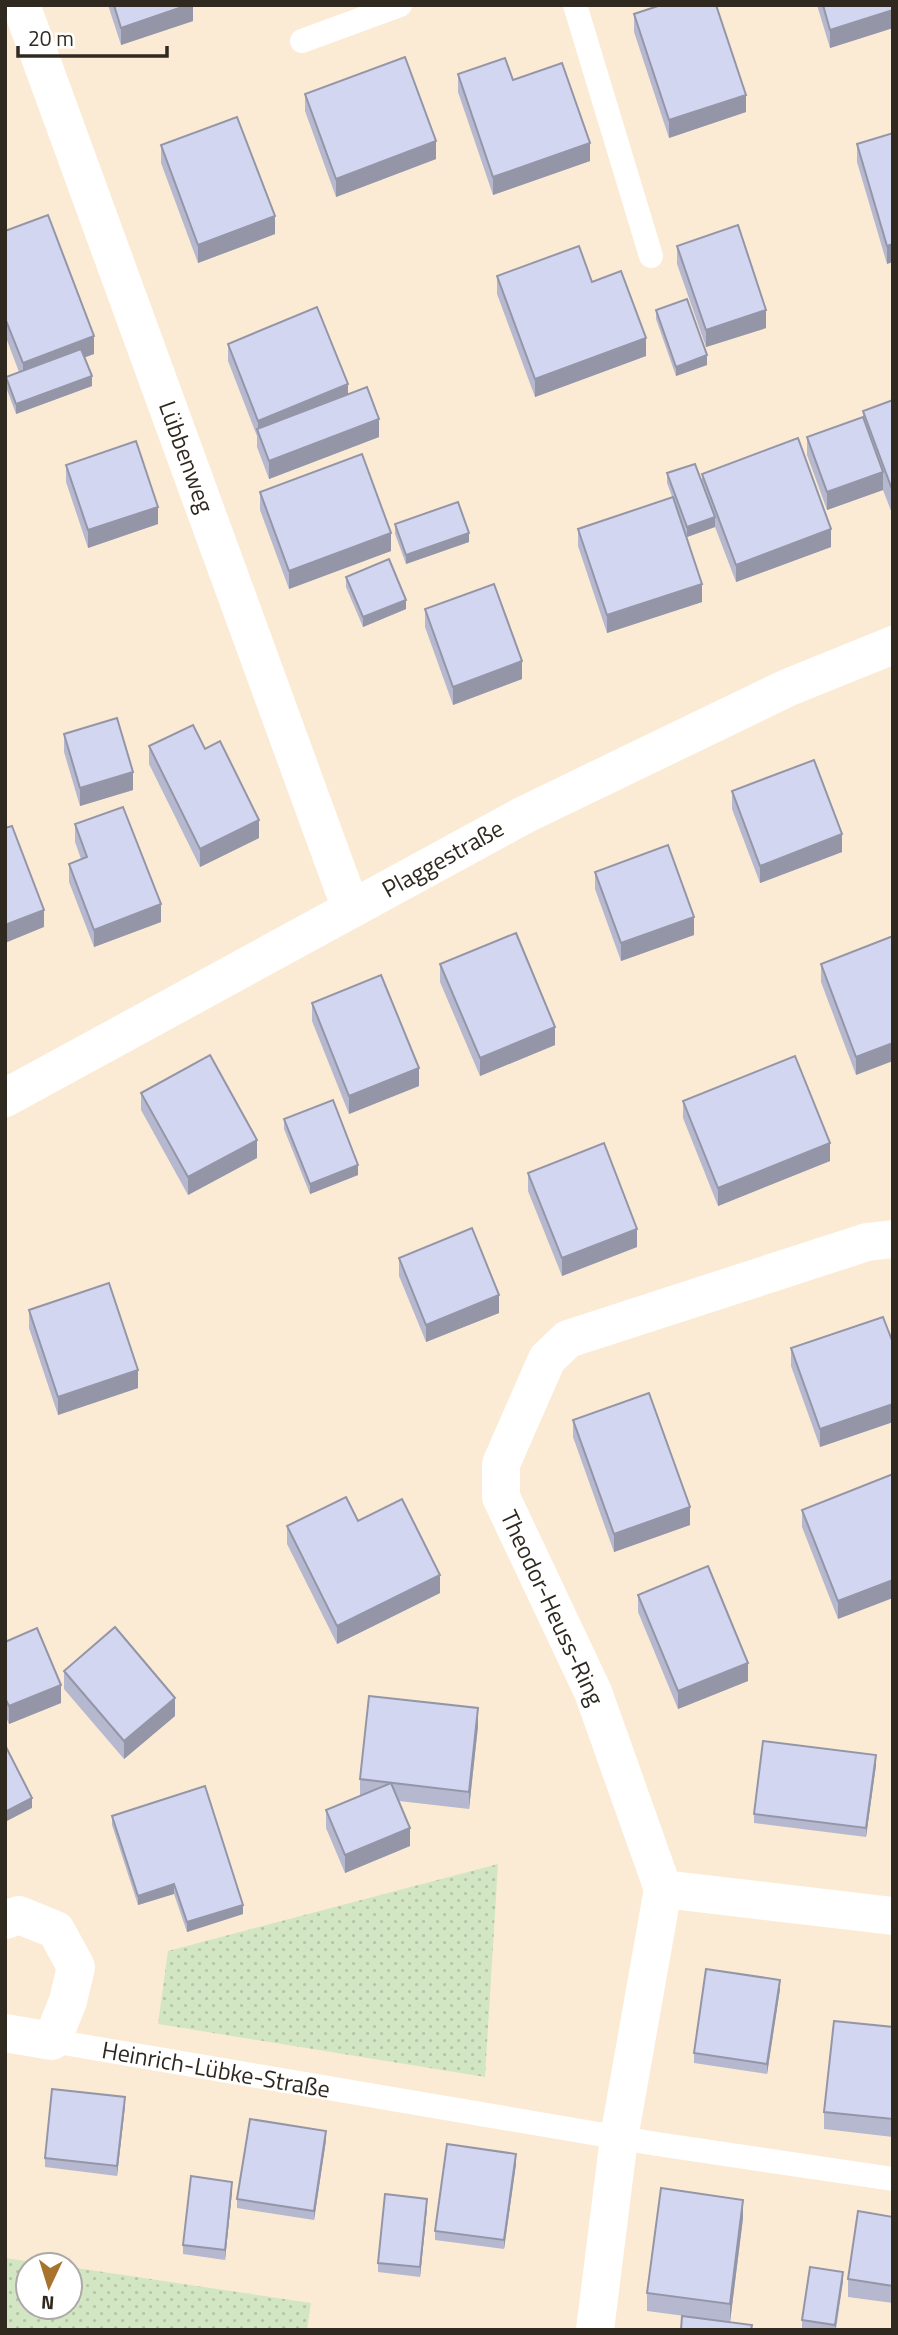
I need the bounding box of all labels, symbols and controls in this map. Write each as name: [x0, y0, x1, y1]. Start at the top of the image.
scale bar: [18, 14, 166, 58]
text: 20 m: [28, 22, 74, 54]
street label: Lübbenweg: [150, 396, 224, 518]
street label: Plaggestraße: [375, 810, 510, 906]
street label: Theodor-Heuss-Ring: [492, 1504, 614, 1711]
street label: Heinrich-Lübke-Straße: [99, 2031, 333, 2107]
north arrow: [14, 2251, 84, 2321]
text: N: [40, 2289, 55, 2318]

